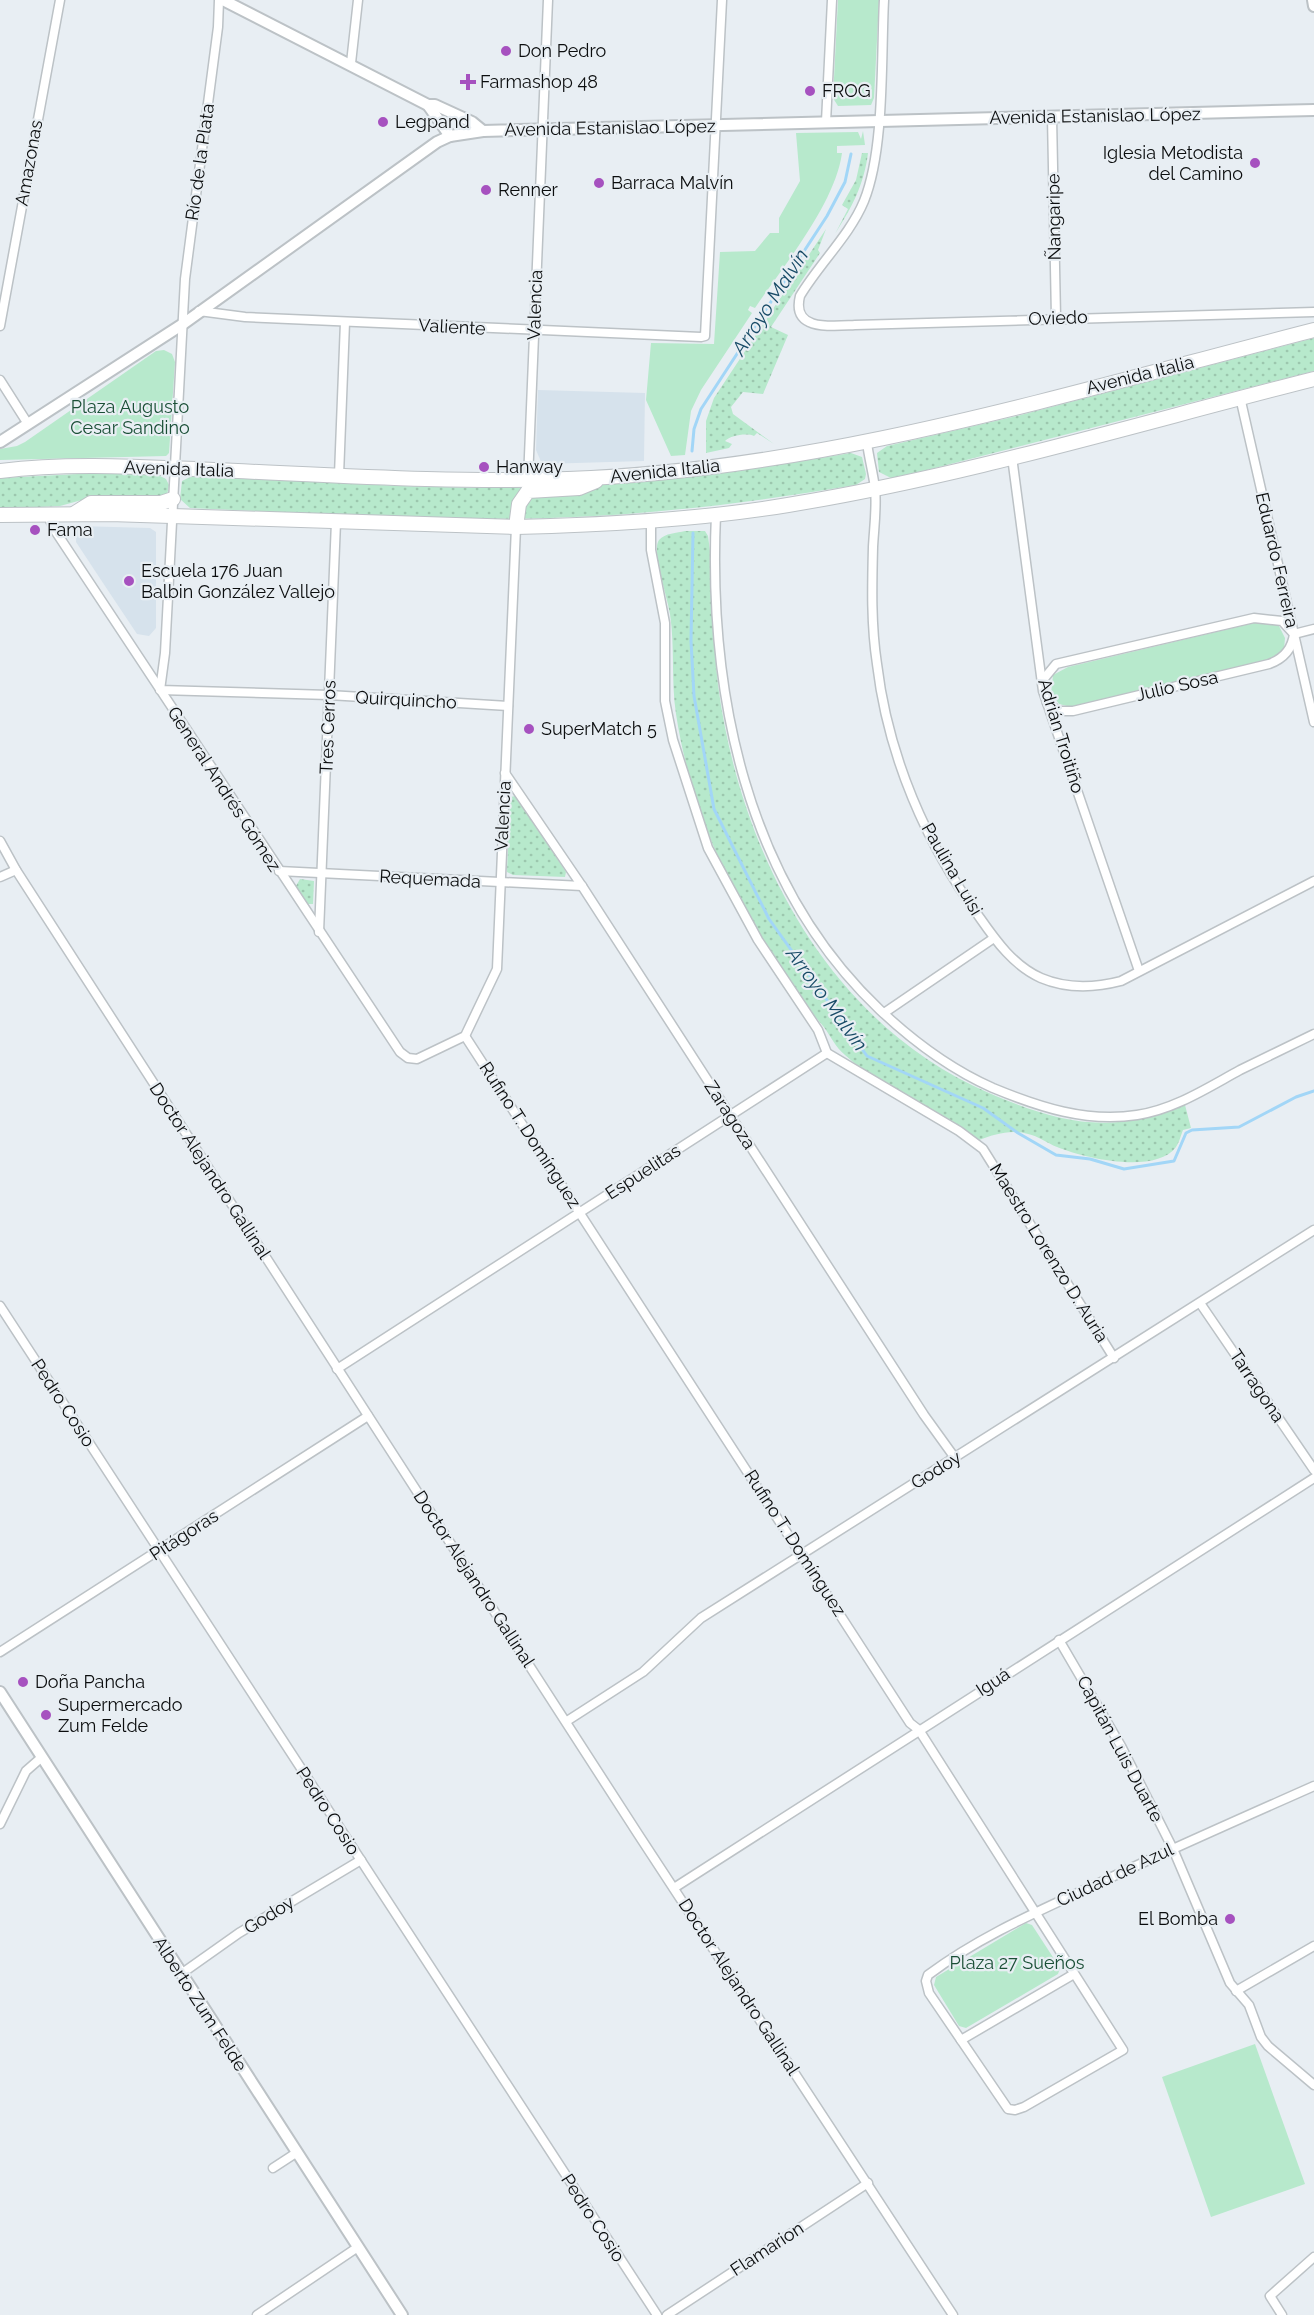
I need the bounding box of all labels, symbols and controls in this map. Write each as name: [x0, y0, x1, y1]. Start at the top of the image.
place label: Don Pedro: [518, 40, 606, 61]
marker: Don Pedro: [499, 44, 513, 58]
place label: Farmashop 48: [480, 71, 598, 92]
marker: Farmashop 48: [461, 75, 475, 89]
place label: FROG: [822, 80, 871, 101]
marker: FROG: [803, 84, 817, 98]
street label: Río de la Plata: [181, 102, 218, 222]
street label: Avenida Estanislao López: [989, 103, 1201, 128]
place label: Legpand: [395, 111, 470, 132]
marker: Legpand: [376, 115, 390, 129]
street label: Avenida Estanislao López: [504, 115, 716, 140]
street label: Amazonas: [11, 118, 46, 208]
place label: Iglesia Metodista del Camino: [1103, 142, 1243, 184]
marker: Iglesia Metodista del Camino: [1248, 156, 1262, 170]
place label: Barraca Malvín: [611, 172, 734, 193]
street label: Ñangaripe: [1042, 173, 1065, 261]
marker: Barraca Malvín: [592, 176, 606, 190]
place label: Renner: [498, 179, 559, 200]
marker: Renner: [479, 183, 493, 197]
water label: Arroyo Malvín: [726, 244, 813, 361]
street label: Valencia: [523, 269, 546, 341]
street label: Oviedo: [1028, 306, 1088, 329]
street label: Valiente: [418, 314, 487, 339]
street label: Avenida Italia: [1084, 351, 1196, 398]
park label: Plaza Augusto Cesar Sandino: [70, 396, 190, 438]
street label: Avenida Italia: [609, 454, 721, 487]
street label: Avenida Italia: [124, 456, 234, 481]
place label: Hanway: [496, 456, 563, 477]
marker: Hanway: [477, 460, 491, 474]
street label: Eduardo Ferreira: [1252, 490, 1303, 630]
place label: Fama: [47, 519, 93, 540]
marker: Fama: [28, 523, 42, 537]
place label: Escuela 176 Juan Balbin González Vallejo: [141, 560, 335, 602]
marker: Escuela 176 Juan Balbin González Vallejo: [122, 574, 136, 588]
street label: Julio Sosa: [1134, 666, 1220, 705]
street label: Adrián Troitiño: [1034, 676, 1089, 796]
street label: Tres Cerros: [315, 679, 340, 774]
street label: Quirquincho: [355, 686, 458, 713]
street label: General Andrés Gómez: [163, 702, 286, 875]
place label: SuperMatch 5: [541, 718, 657, 739]
marker: SuperMatch 5: [522, 722, 536, 736]
street label: Valencia: [490, 780, 515, 852]
street label: Paulina Luisi: [918, 819, 987, 919]
street label: Requemada: [379, 865, 481, 892]
water label: Arroyo Malvín: [781, 942, 873, 1056]
street label: Rufino T. Domínguez: [475, 1058, 586, 1212]
street label: Zaragoza: [701, 1076, 760, 1153]
street label: Doctor Alejandro Gallinal: [145, 1079, 275, 1263]
street label: Espuelitas: [601, 1139, 684, 1204]
street label: Maestro Lorenzo D. Auria: [986, 1159, 1113, 1346]
street label: Tarragona: [1225, 1345, 1289, 1426]
street label: Pedro Cosio: [27, 1355, 100, 1451]
street label: Godoy: [907, 1446, 965, 1493]
street label: Rufino T. Domínguez: [740, 1466, 851, 1620]
street label: Doctor Alejandro Gallinal: [409, 1487, 539, 1671]
street label: Pitágoras: [145, 1504, 222, 1565]
street label: Iguá: [972, 1663, 1014, 1700]
place label: Doña Pancha: [35, 1671, 145, 1692]
street label: Capitán Luis Duarte: [1073, 1672, 1168, 1826]
marker: Doña Pancha: [16, 1675, 30, 1689]
place label: Supermercado Zum Felde: [58, 1694, 183, 1736]
marker: Supermercado Zum Felde: [39, 1708, 53, 1722]
street label: Pedro Cosio: [292, 1763, 365, 1859]
street label: Ciudad de Azul: [1053, 1838, 1176, 1911]
street label: Godoy: [240, 1891, 298, 1938]
street label: Doctor Alejandro Gallinal: [674, 1895, 804, 2079]
place label: El Bomba: [1138, 1908, 1218, 1929]
marker: El Bomba: [1223, 1912, 1237, 1926]
street label: Alberto Zum Felde: [149, 1932, 252, 2075]
park label: Plaza 27 Sueños: [950, 1952, 1085, 1973]
street label: Pedro Cosio: [557, 2170, 630, 2266]
street label: Flamarion: [726, 2217, 807, 2280]

